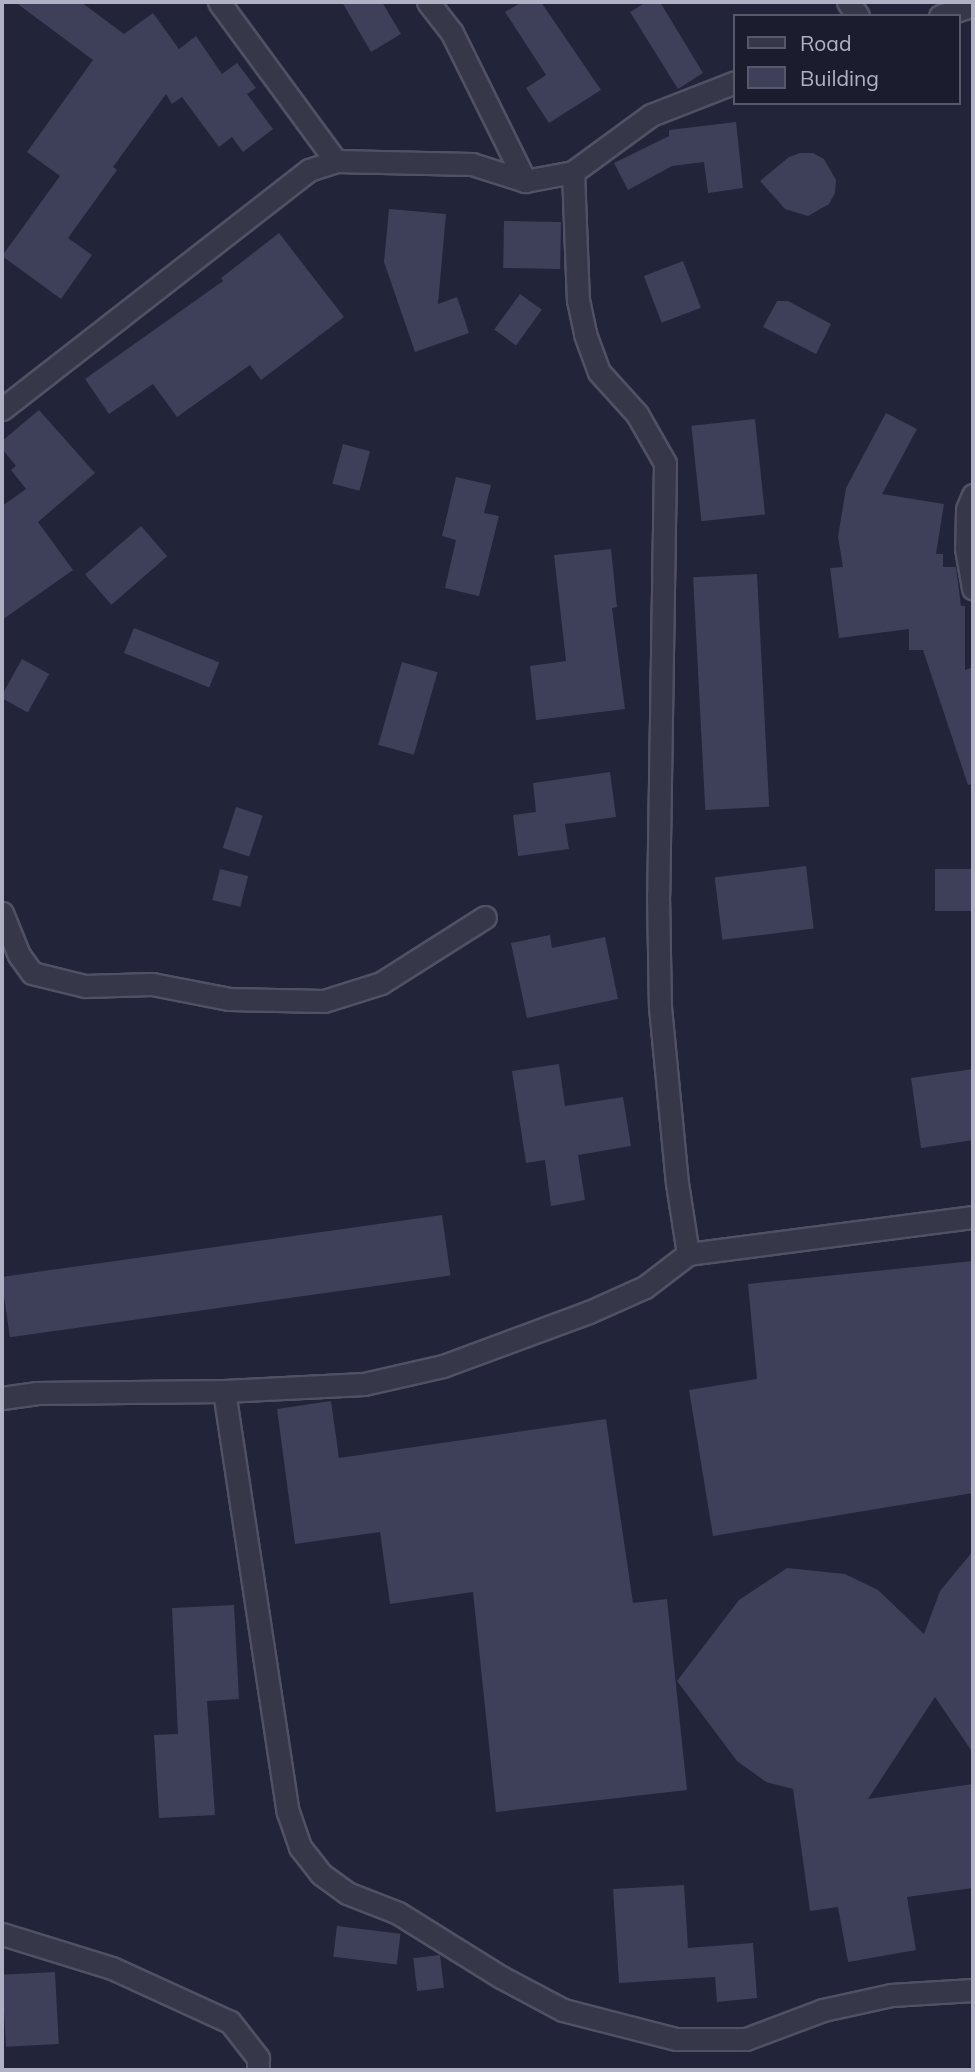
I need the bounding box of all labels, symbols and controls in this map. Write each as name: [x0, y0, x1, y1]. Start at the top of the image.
legend: [734, 14, 961, 105]
text: Road: [800, 30, 851, 56]
text: Building: [800, 65, 879, 91]

